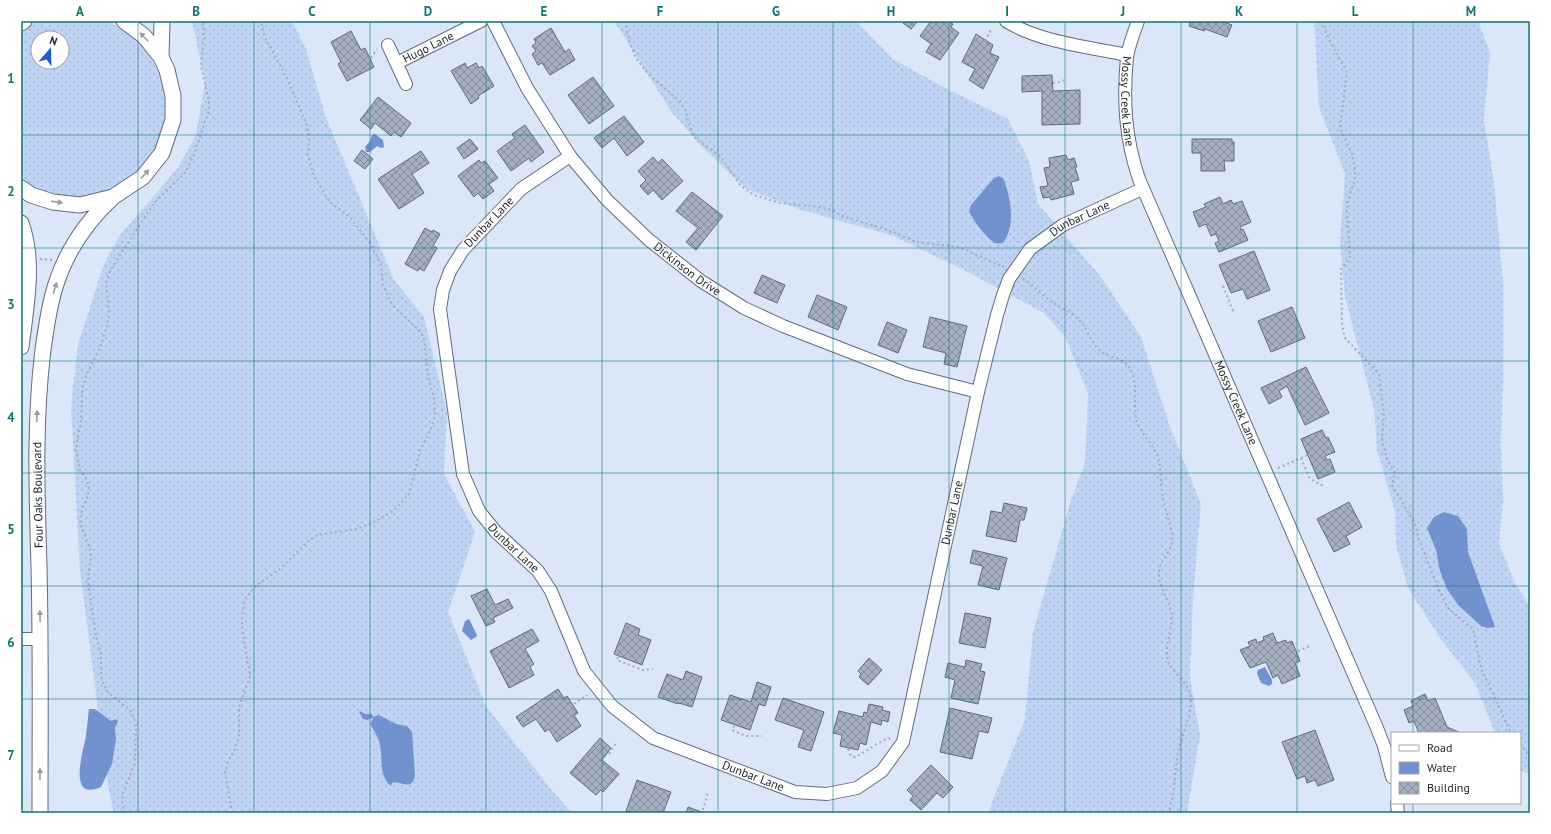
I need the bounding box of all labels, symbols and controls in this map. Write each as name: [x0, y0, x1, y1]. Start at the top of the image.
text: A: [76, 3, 84, 20]
text: B: [192, 3, 200, 20]
text: C: [308, 3, 316, 20]
text: D: [424, 3, 432, 20]
text: E: [541, 3, 548, 20]
text: F: [657, 3, 664, 20]
text: G: [772, 3, 780, 20]
text: H: [887, 3, 895, 20]
text: I: [1005, 3, 1009, 20]
text: J: [1120, 3, 1125, 20]
text: K: [1235, 3, 1243, 20]
text: L: [1352, 3, 1359, 20]
text: M: [1466, 3, 1476, 20]
street label: Hugo Lane: [400, 28, 456, 66]
north arrow: [30, 30, 70, 70]
one-way arrow: [139, 32, 149, 42]
text: N: [48, 33, 59, 48]
street label: Mossy Creek Lane: [1118, 56, 1138, 147]
text: 1: [7, 70, 15, 87]
one-way arrow: [140, 169, 149, 179]
text: 2: [7, 183, 15, 200]
street label: Dunbar Lane: [461, 193, 517, 250]
street label: Dunbar Lane: [1046, 197, 1112, 239]
one-way arrow: [50, 199, 63, 205]
street label: Dickinson Drive: [651, 239, 724, 299]
one-way arrow: [52, 281, 58, 293]
text: 3: [7, 296, 15, 313]
street label: Mossy Creek Lane: [1212, 358, 1261, 447]
text: 4: [7, 409, 15, 426]
one-way arrow: [34, 410, 41, 422]
street label: Four Oaks Boulevard: [29, 442, 46, 548]
street label: Dunbar Lane: [937, 479, 966, 546]
street label: Dunbar Lane: [485, 520, 543, 575]
text: 5: [7, 521, 15, 538]
one-way arrow: [37, 609, 43, 622]
text: 6: [7, 634, 15, 651]
legend: [1391, 732, 1521, 804]
text: Road: [1427, 740, 1452, 755]
text: 7: [7, 747, 15, 764]
street label: Dunbar Lane: [720, 757, 786, 794]
text: Water: [1427, 760, 1457, 775]
one-way arrow: [37, 767, 43, 780]
text: Building: [1427, 780, 1470, 795]

